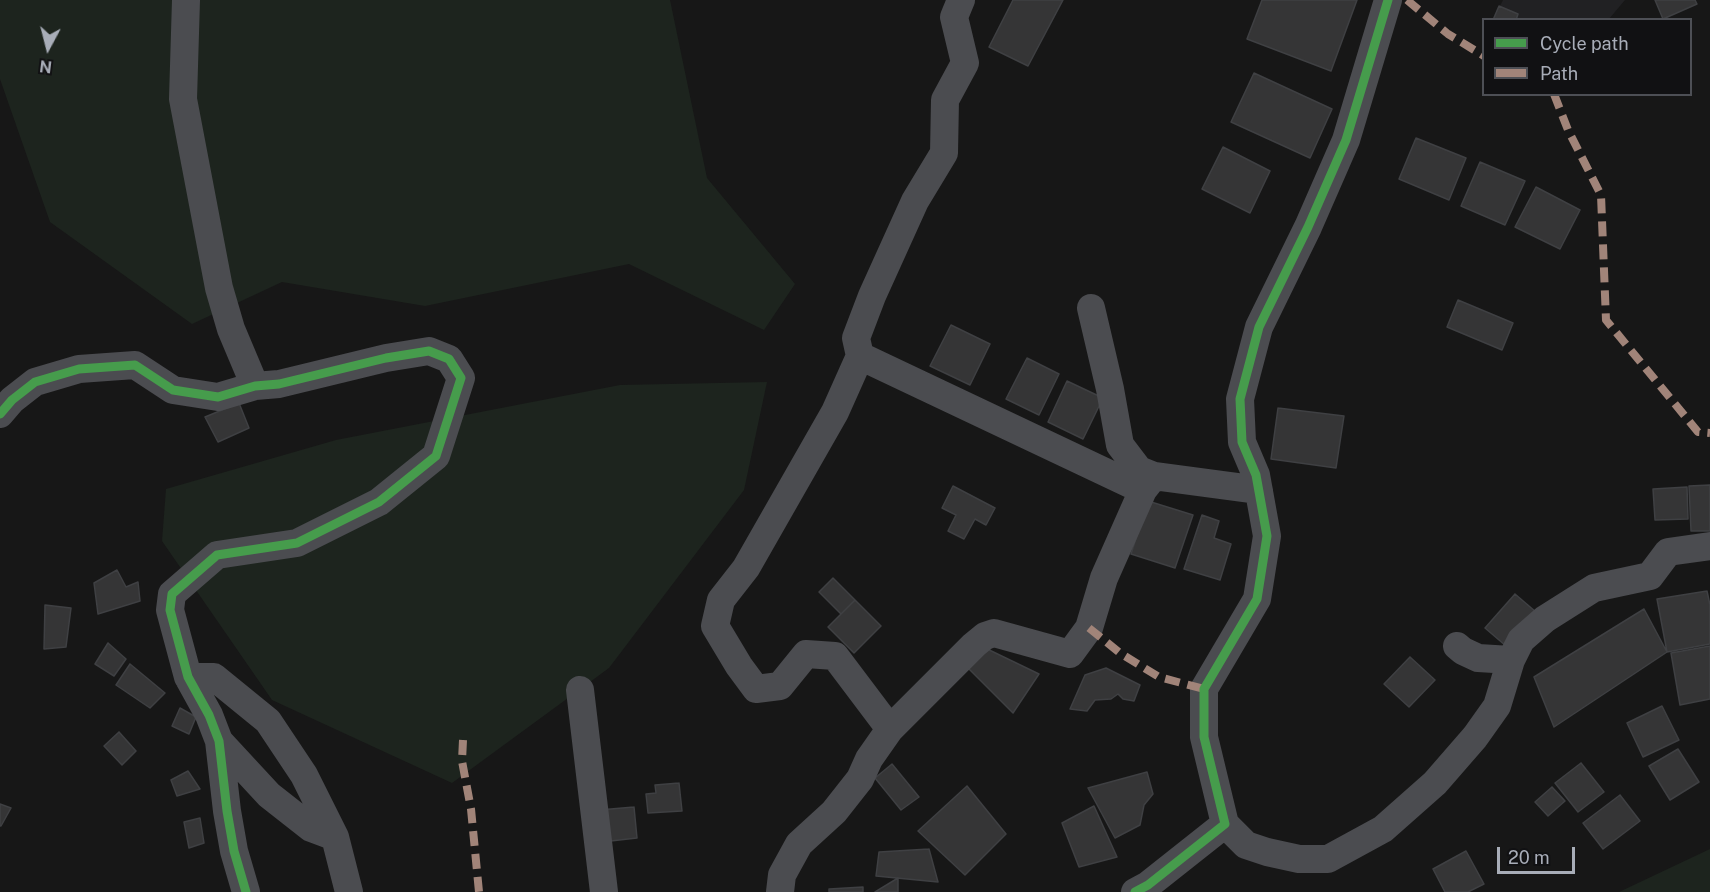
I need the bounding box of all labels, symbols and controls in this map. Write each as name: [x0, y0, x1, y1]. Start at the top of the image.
north arrow: [18, 18, 78, 78]
legend: [1482, 18, 1692, 96]
text: Cycle path: [1540, 33, 1629, 54]
text: N: [38, 56, 53, 77]
text: Path: [1540, 63, 1578, 84]
scale bar: [1500, 835, 1578, 873]
text: 20 m: [1508, 847, 1550, 868]

